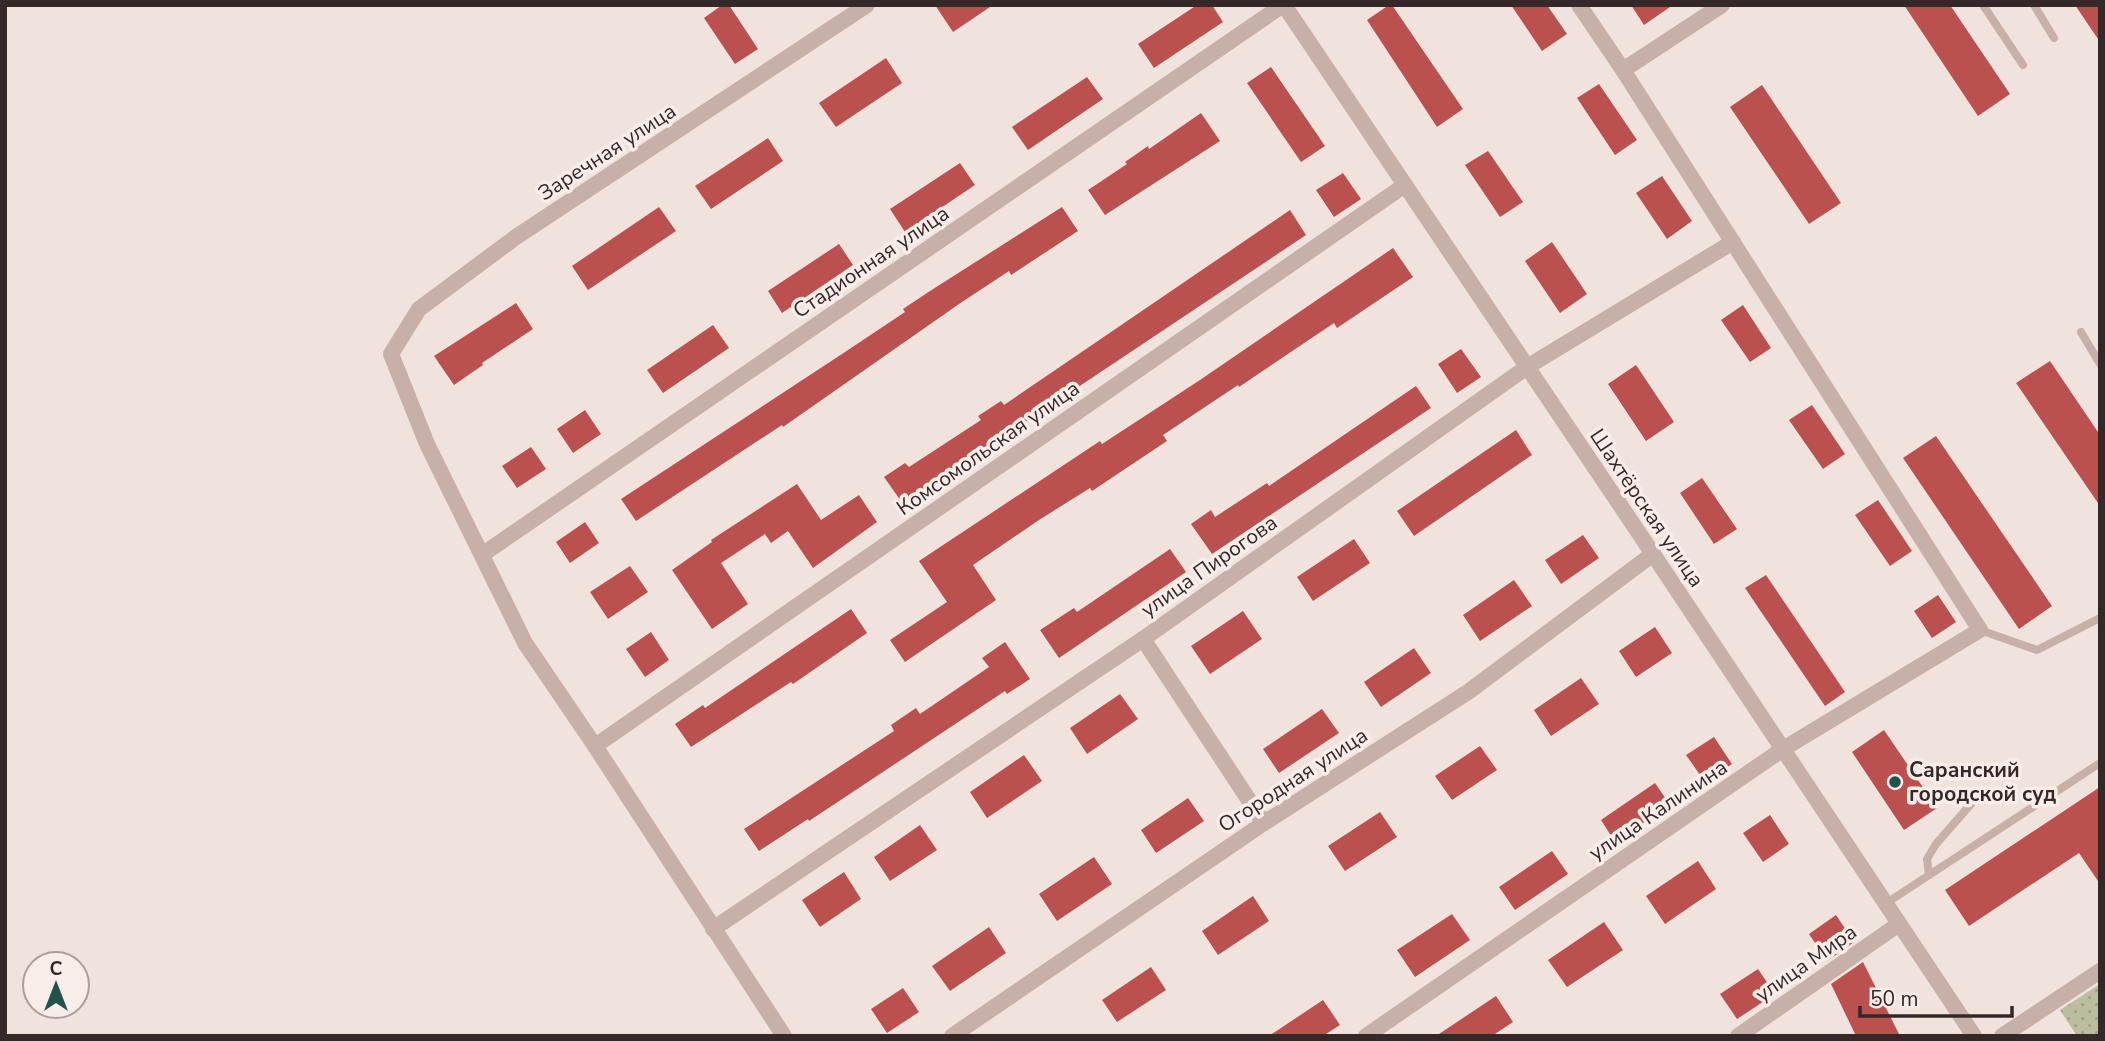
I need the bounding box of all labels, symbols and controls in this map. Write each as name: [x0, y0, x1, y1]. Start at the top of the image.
street label: Заречная улица: [533, 97, 681, 207]
street label: Стадионная улица: [787, 199, 955, 325]
street label: Комсомольская улица: [891, 374, 1085, 522]
street label: Шахтёрская улица: [1584, 423, 1710, 593]
street label: улица Пирогова: [1135, 509, 1283, 623]
street label: Огородная улица: [1213, 721, 1373, 839]
street label: улица Калинина: [1583, 753, 1733, 867]
place label: Саранский городской суд: [1909, 756, 2056, 808]
marker: Саранский городской суд: [1887, 774, 1903, 790]
street label: улица Мира: [1750, 918, 1862, 1008]
north arrow: [21, 950, 91, 1020]
text: С: [50, 956, 63, 982]
scale bar: [1860, 974, 2012, 1018]
text: 50 m: [1870, 985, 1919, 1013]

